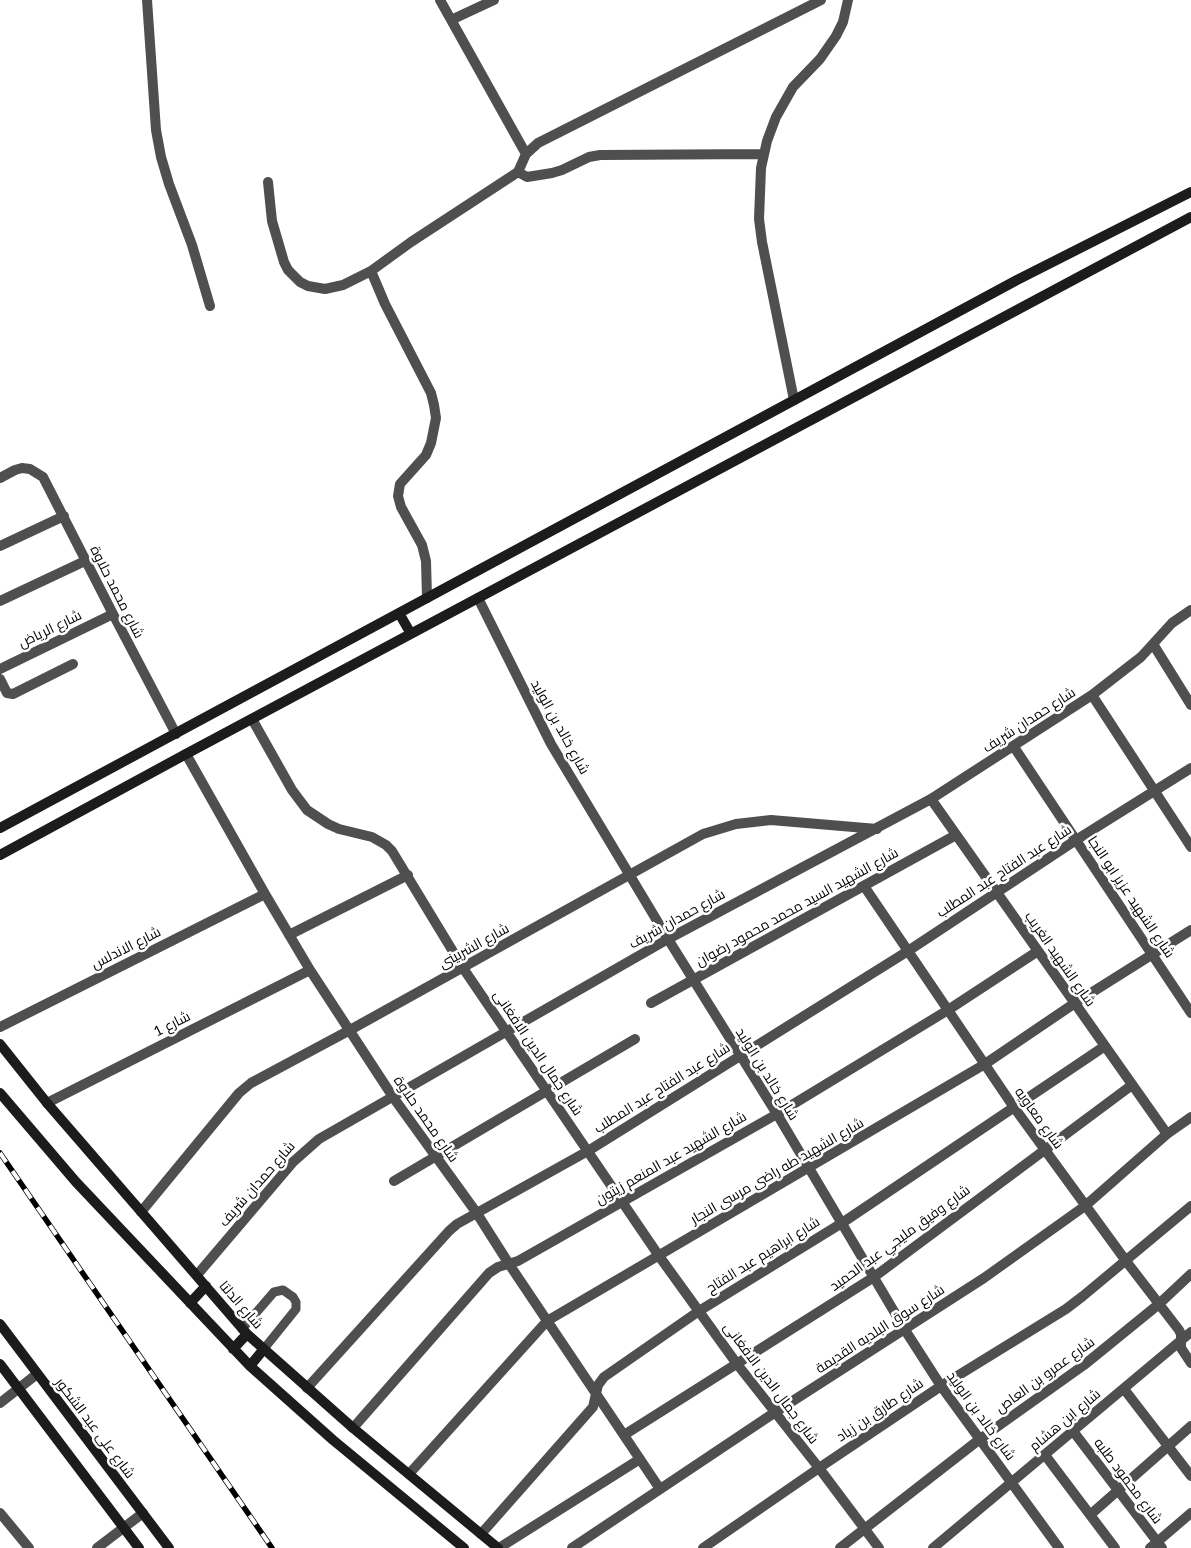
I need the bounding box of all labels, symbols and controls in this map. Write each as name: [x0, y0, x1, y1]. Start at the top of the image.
street label: شارع محمد حلاوة: [86, 543, 148, 641]
street label: شارع الرياض: [16, 607, 84, 651]
street label: شارع خالد بن الوليد: [527, 677, 593, 777]
street label: شارع حمدان شريف: [979, 684, 1079, 756]
street label: شارع عبد الفتاح عبد المطلب: [933, 821, 1075, 921]
street label: شارع الشهيد عزيز ابو النجا: [1084, 833, 1178, 961]
street label: شارع الشهيد السيد محمد محمود رضوان: [693, 844, 901, 970]
street label: شارع حمدان شريف: [626, 886, 728, 952]
street label: شارع الشهيد الغريب: [1021, 908, 1099, 1010]
street label: شارع الشربينى: [436, 920, 512, 972]
street label: شارع الاندلس: [88, 923, 164, 973]
street label: شارع جمال الدين الافغانى: [490, 987, 586, 1119]
street label: شارع 1: [151, 1008, 193, 1040]
street label: شارع خالد بن الوليد: [732, 1025, 802, 1123]
street label: شارع عبد الفتاح عبد المطلب: [591, 1039, 733, 1137]
street label: شارع محمد حلاوة: [390, 1073, 462, 1165]
street label: شارع معاويه: [1011, 1084, 1067, 1152]
street label: شارع الشهيد عبد المنعم زيتون: [593, 1108, 749, 1208]
street label: شارع الشهيد طه راضى مرسى النجار: [687, 1114, 867, 1228]
street label: شارع حمدان شريف: [215, 1138, 299, 1230]
street label: شارع وفيق مليجي عبد الحميد: [827, 1181, 973, 1295]
street label: شارع ابراهيم عبد الفتاح: [703, 1213, 823, 1297]
street label: شارع الدلتا: [216, 1278, 266, 1332]
street label: شارع سوق البلديه القديمة: [812, 1281, 948, 1377]
street label: شارع جمال الدين الافغانى: [720, 1319, 822, 1447]
street label: شارع عمرو بن العاص: [992, 1333, 1098, 1417]
street label: شارع خالد بن الوليد: [943, 1368, 1019, 1464]
street label: شارع على عبد الشكور: [52, 1374, 138, 1482]
street label: شارع طارق بن زياد: [833, 1375, 927, 1445]
street label: شارع ابن هشام: [1026, 1385, 1104, 1455]
street label: شارع محمود طلبه: [1090, 1435, 1166, 1527]

